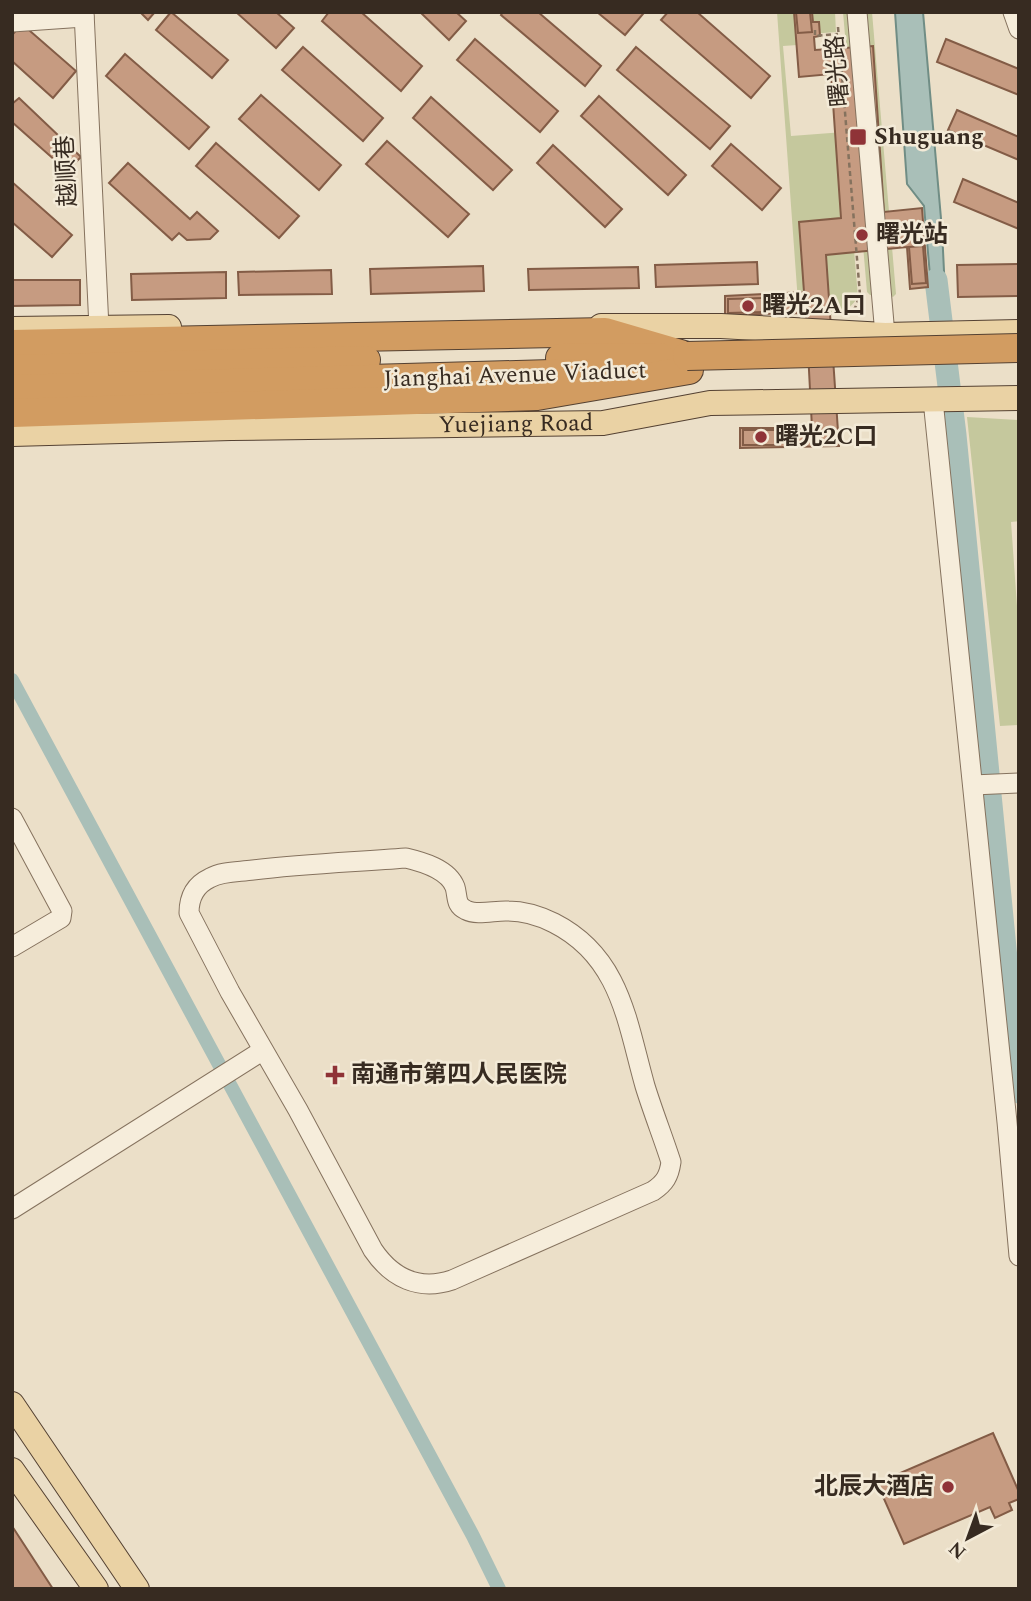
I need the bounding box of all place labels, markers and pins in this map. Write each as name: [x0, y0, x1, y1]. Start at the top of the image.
place label: Shuguang: [874, 119, 984, 155]
marker: Shuguang: [848, 127, 868, 147]
place label: 曙光站: [876, 217, 948, 253]
marker: 曙光站: [854, 227, 870, 243]
place label: 曙光2A口: [762, 288, 866, 324]
marker: 曙光2A口: [740, 298, 756, 314]
place label: 曙光2C口: [775, 419, 878, 455]
marker: 曙光2C口: [753, 429, 769, 445]
place label: 南通市第四人民医院: [351, 1057, 567, 1093]
marker: 南通市第四人民医院: [325, 1065, 345, 1085]
place label: 北辰大酒店: [814, 1469, 934, 1505]
marker: 北辰大酒店: [940, 1479, 956, 1495]

